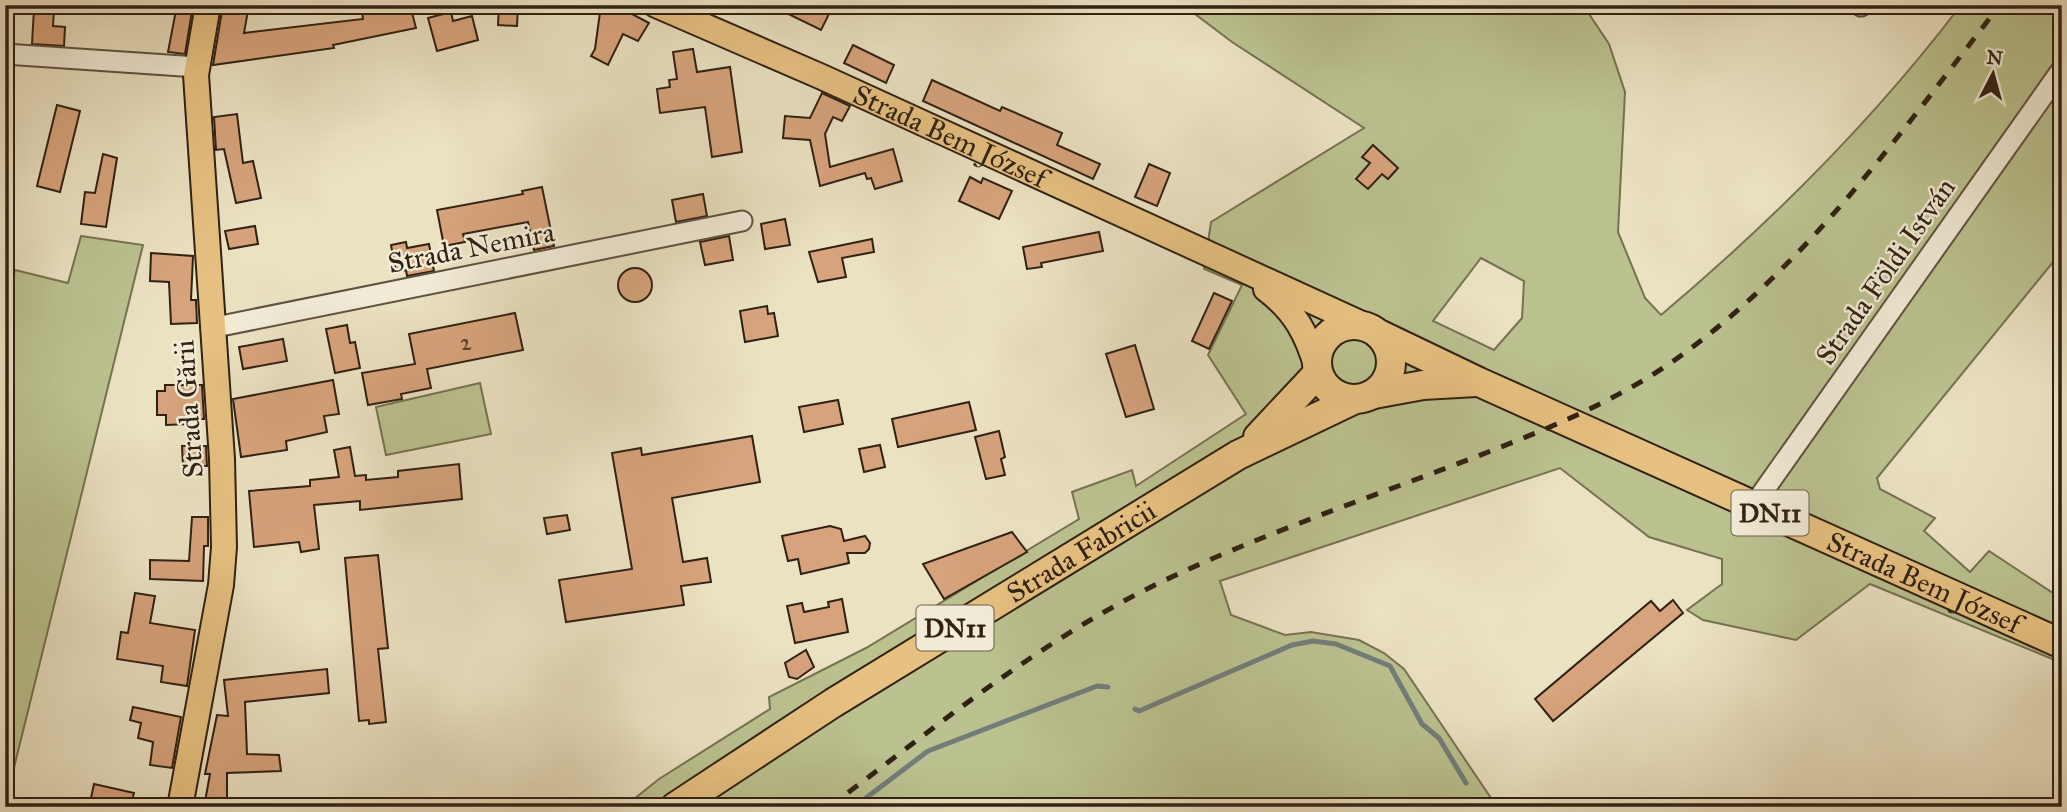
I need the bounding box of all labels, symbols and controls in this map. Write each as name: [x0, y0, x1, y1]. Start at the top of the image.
north arrow: [1958, 38, 2028, 108]
text: N: [1986, 45, 2004, 70]
street label: Strada Bem József: [848, 77, 1057, 198]
street label: Strada Földi István: [1808, 171, 1963, 371]
street label: Strada Nemira: [385, 214, 557, 281]
house number: 2: [460, 327, 472, 357]
street label: Strada Gării: [166, 338, 211, 479]
road number: DN11: [1732, 491, 1809, 536]
street label: Strada Fabricii: [1000, 492, 1163, 610]
street label: Strada Bem József: [1822, 524, 2031, 643]
road number: DN11: [916, 606, 993, 650]

